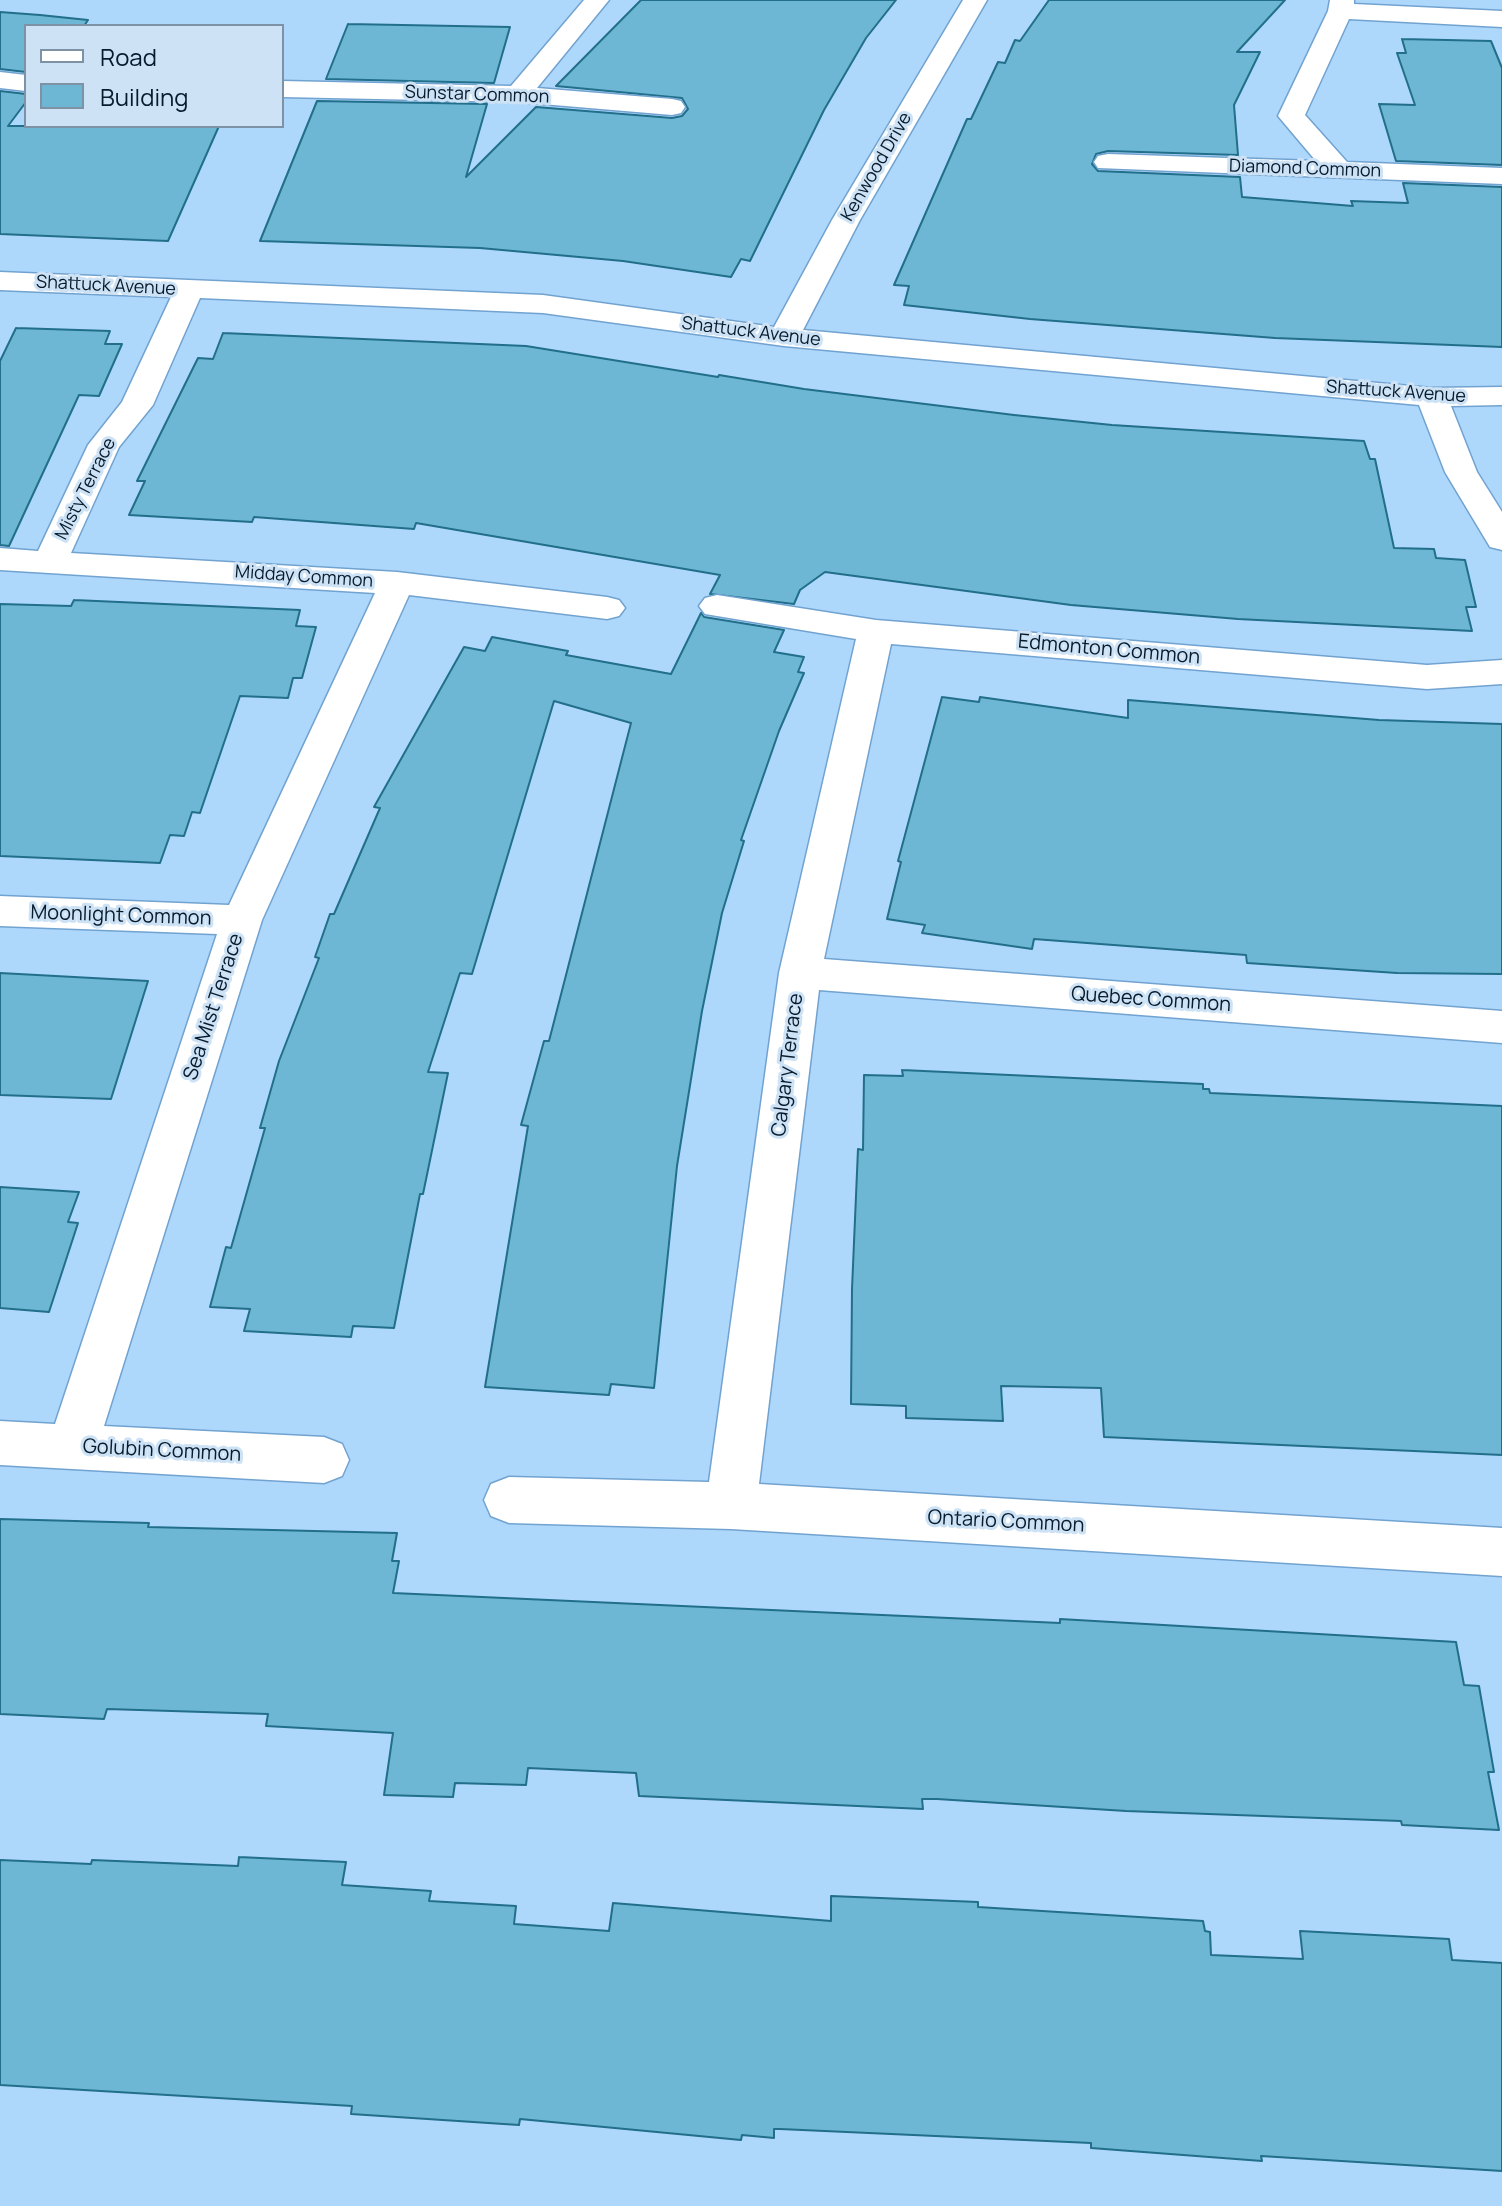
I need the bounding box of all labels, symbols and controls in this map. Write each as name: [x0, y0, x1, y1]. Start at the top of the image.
legend: [24, 24, 284, 128]
text: Road: [100, 40, 157, 73]
text: Building: [100, 80, 188, 113]
street label: Sunstar Common: [404, 82, 550, 108]
street label: Kenwood Drive: [837, 109, 917, 225]
street label: Diamond Common: [1228, 156, 1382, 182]
street label: Shattuck Avenue: [36, 272, 176, 300]
street label: Shattuck Avenue: [680, 313, 822, 351]
street label: Shattuck Avenue: [1325, 376, 1467, 408]
street label: Misty Terrace: [51, 434, 121, 544]
street label: Midday Common: [234, 561, 374, 593]
street label: Edmonton Common: [1017, 630, 1201, 670]
street label: Moonlight Common: [30, 901, 212, 931]
street label: Sea Mist Terrace: [179, 931, 249, 1083]
street label: Quebec Common: [1070, 982, 1232, 1018]
street label: Calgary Terrace: [767, 992, 809, 1138]
street label: Golubin Common: [82, 1435, 242, 1467]
street label: Ontario Common: [927, 1506, 1085, 1538]

